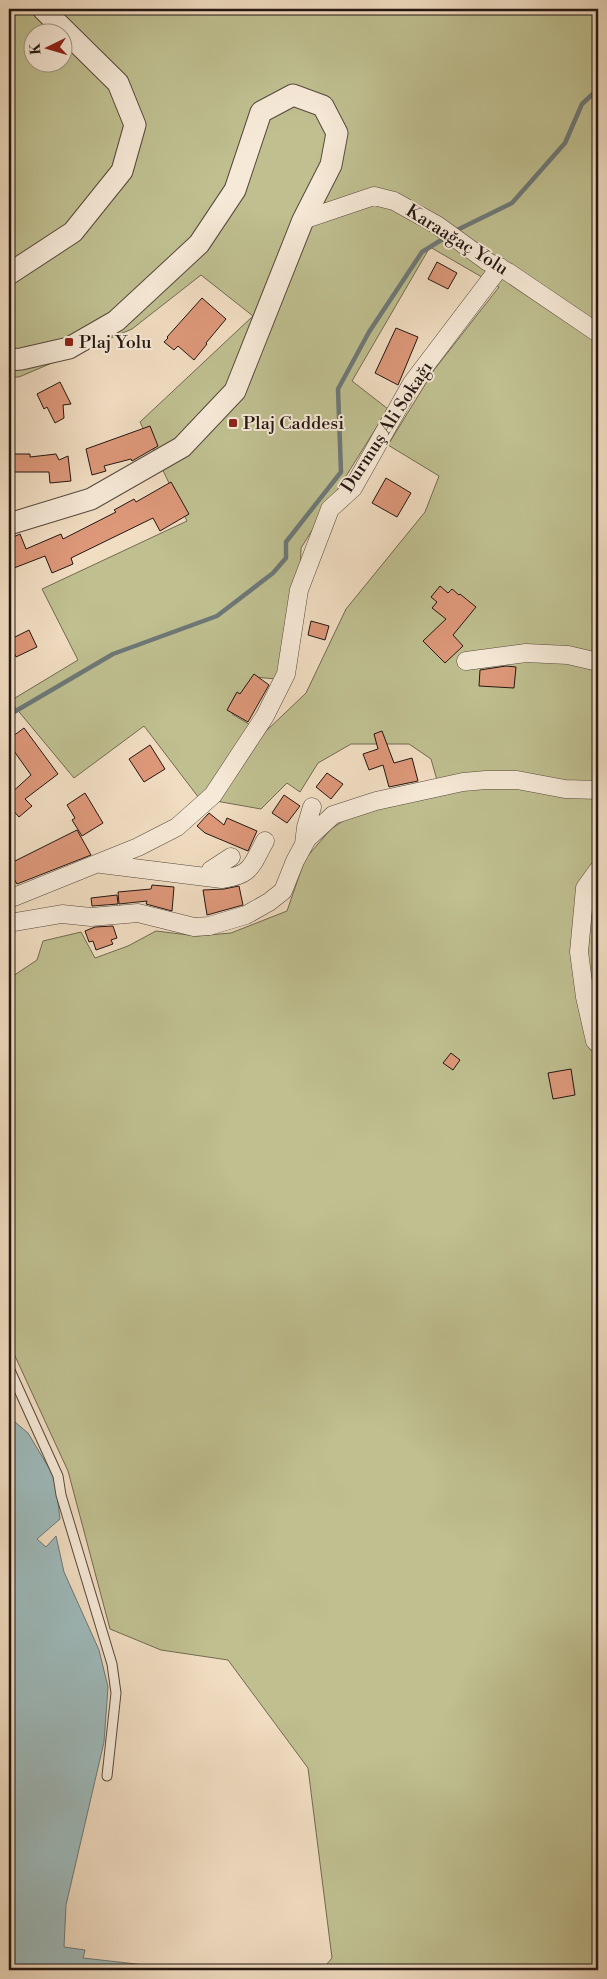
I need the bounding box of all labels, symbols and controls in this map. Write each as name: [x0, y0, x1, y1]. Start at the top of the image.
north arrow: [22, 22, 72, 72]
text: K: [27, 42, 46, 55]
street label: Karaağaç Yolu: [402, 199, 513, 281]
place label: Plaj Yolu: [79, 331, 152, 354]
marker: Plaj Yolu: [63, 336, 75, 348]
street label: Durmuş Ali Sokağı: [336, 357, 438, 497]
place label: Plaj Caddesi: [243, 412, 344, 435]
marker: Plaj Caddesi: [227, 417, 239, 429]

